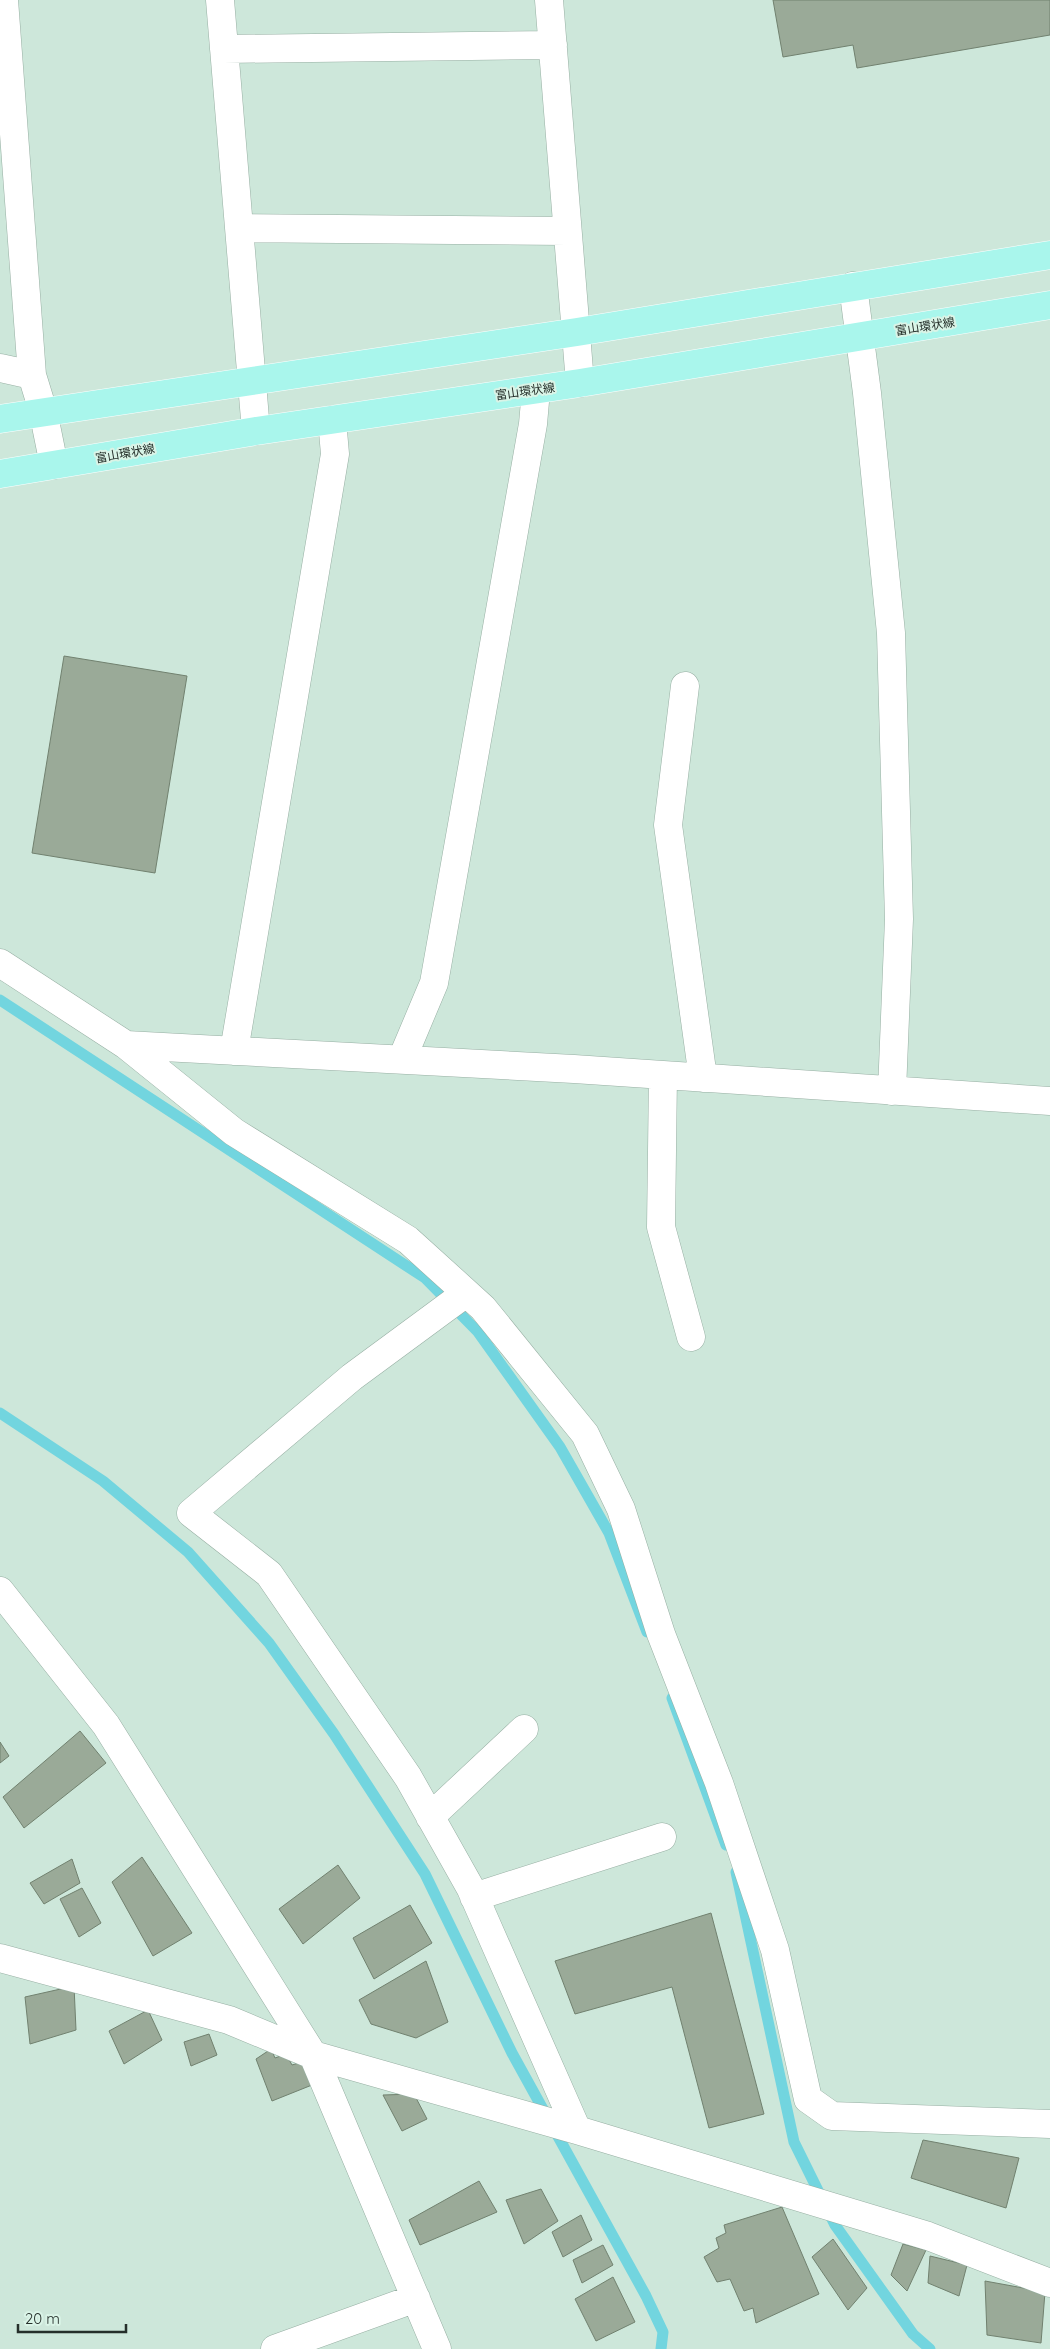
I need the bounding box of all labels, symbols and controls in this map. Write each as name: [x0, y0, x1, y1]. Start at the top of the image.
street label: 富山環状線: [894, 314, 956, 338]
street label: 富山環状線: [494, 379, 556, 403]
street label: 富山環状線: [94, 440, 156, 466]
scale bar: [18, 2302, 125, 2334]
text: 20 m: [25, 2309, 60, 2328]

